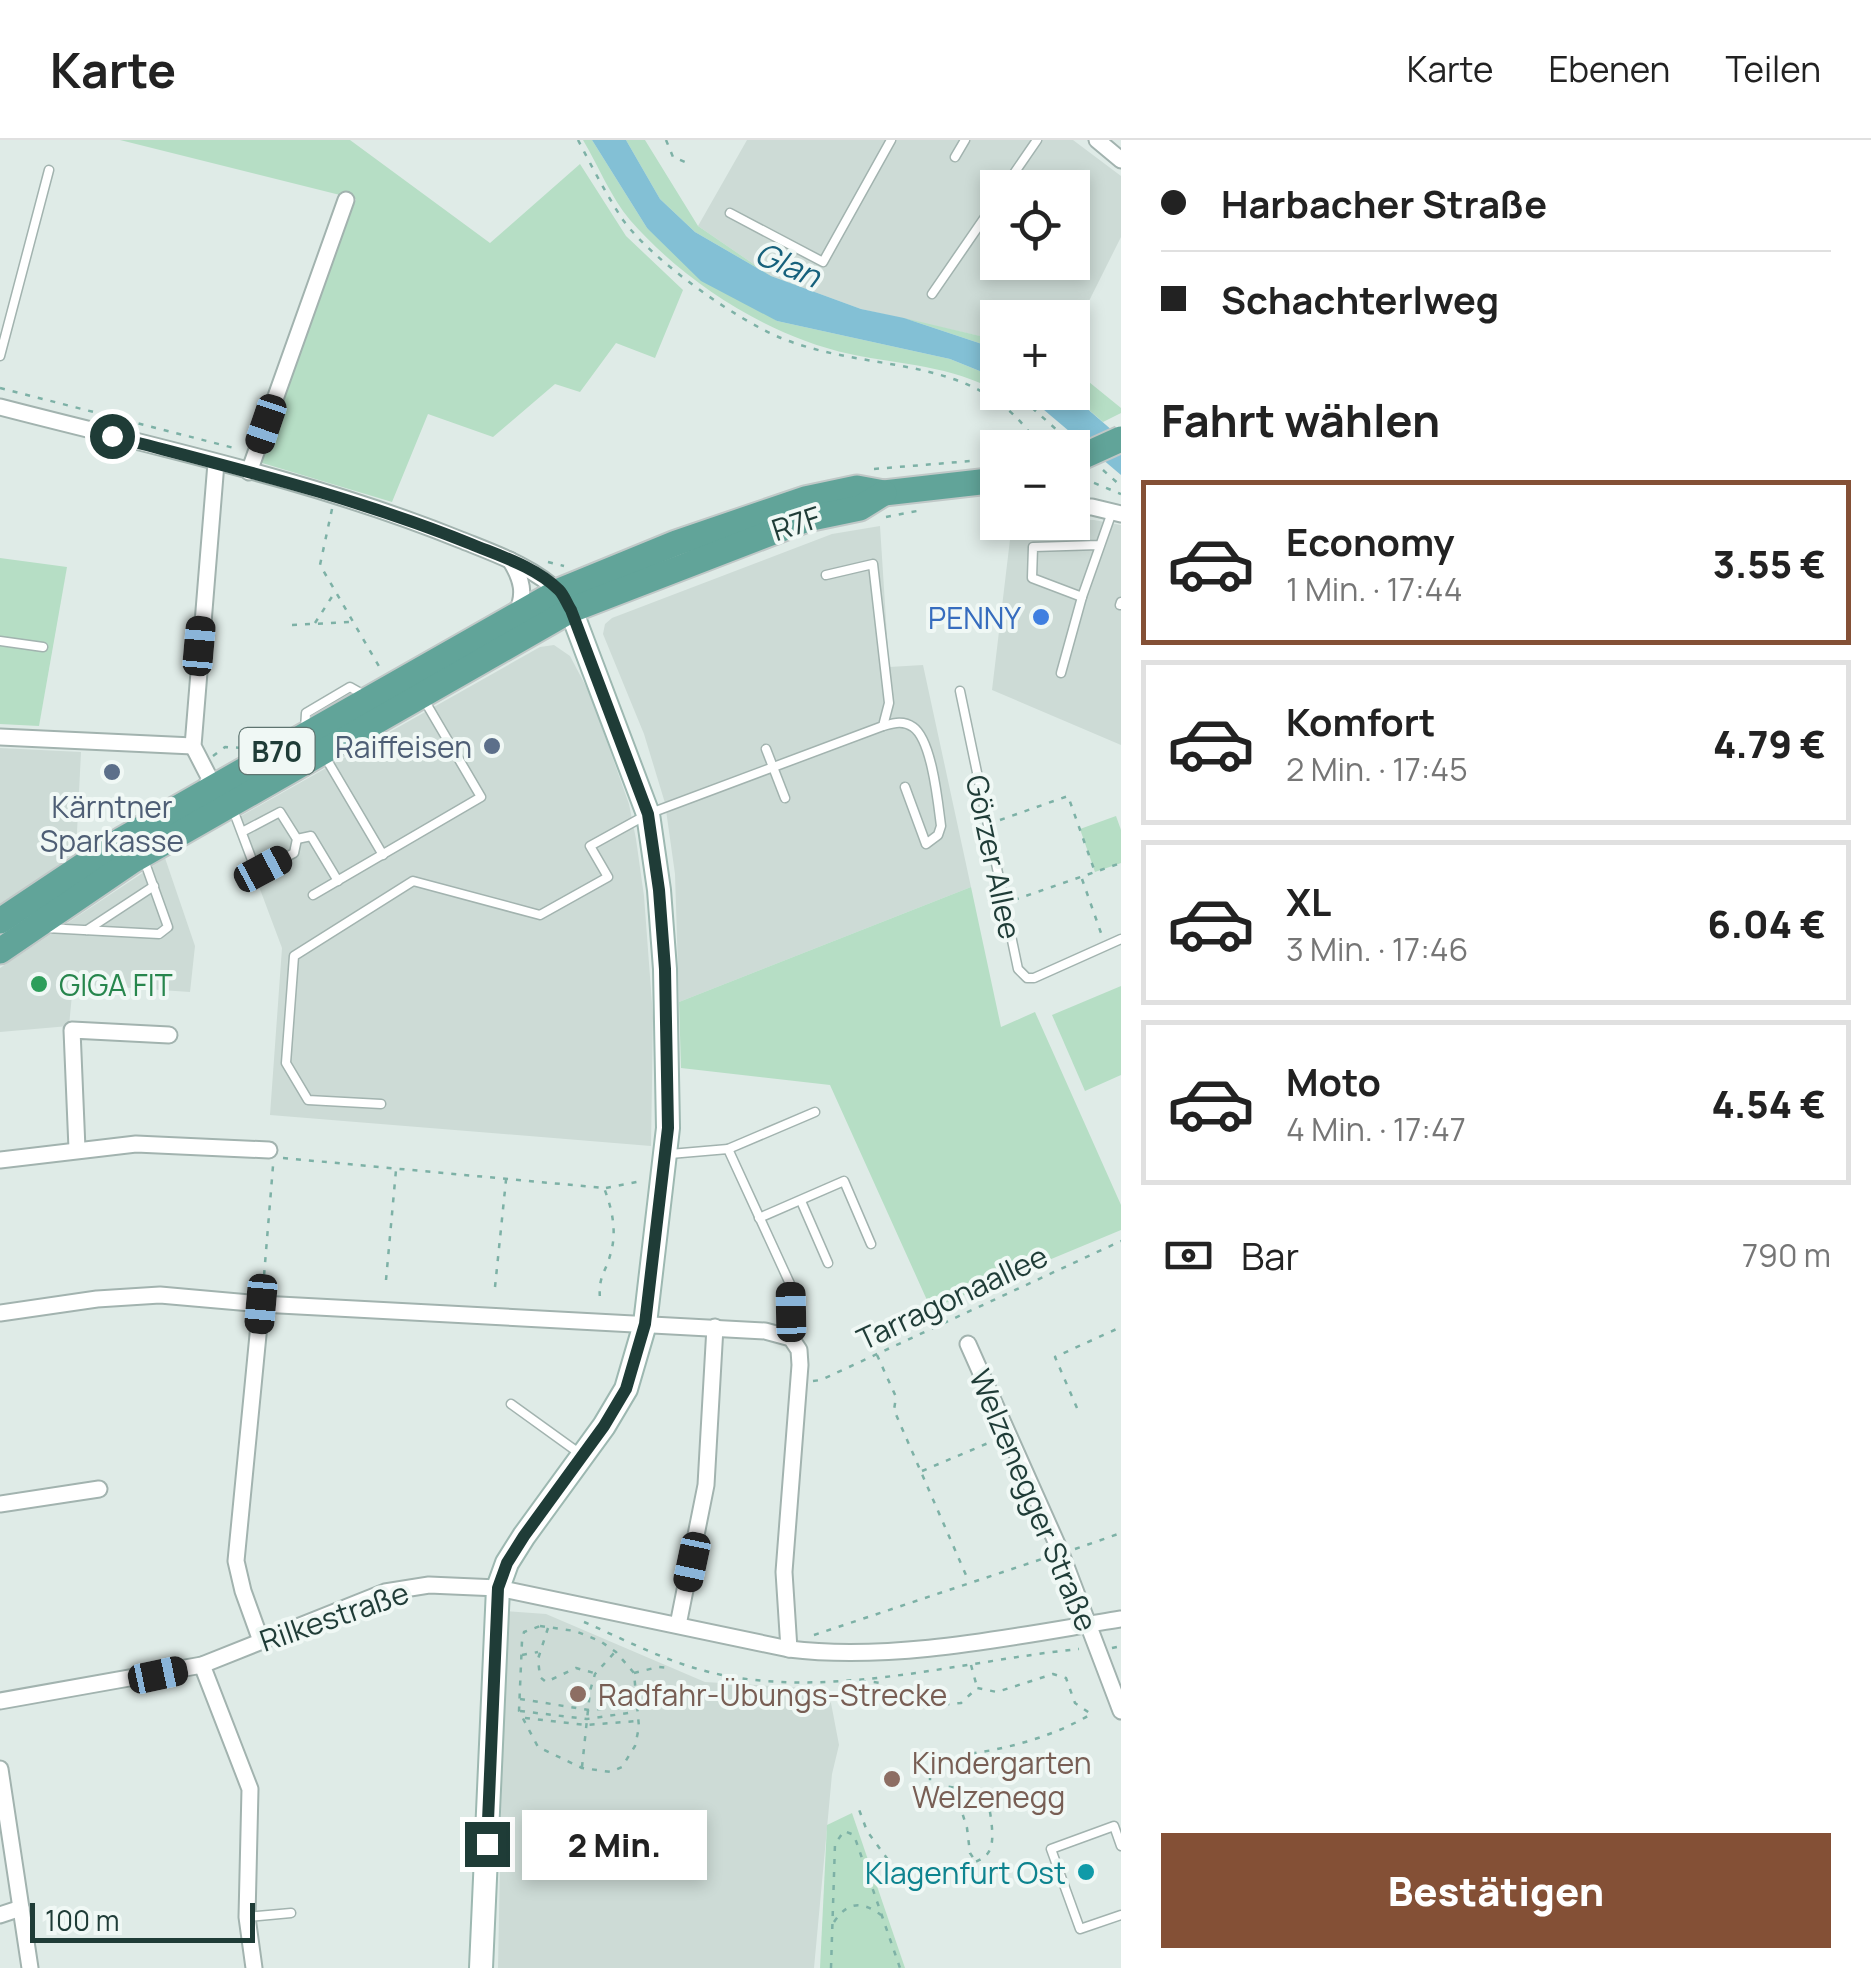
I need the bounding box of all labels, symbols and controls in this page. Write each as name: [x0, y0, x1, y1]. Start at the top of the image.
text: Karte: [50, 37, 176, 102]
text: Karte: [1407, 45, 1493, 93]
text: Ebenen: [1548, 45, 1670, 93]
text: Teilen: [1725, 45, 1821, 93]
map controls: [980, 170, 1090, 540]
button: locate: [980, 170, 1090, 280]
text: Harbacher Straße: [1221, 177, 1547, 229]
water label: Glan: [749, 231, 828, 298]
text: Schachterlweg: [1221, 273, 1499, 325]
button: +: [980, 300, 1090, 410]
text: Fahrt wählen: [1161, 389, 1440, 451]
car: [242, 391, 290, 457]
route start: [90, 414, 135, 459]
button: −: [980, 430, 1090, 540]
street label: R7F: [766, 496, 826, 550]
text: Economy: [1286, 515, 1455, 567]
icon: car: [1166, 518, 1256, 608]
text: 3.55 €: [1713, 537, 1826, 589]
text: 1 Min. · 17:44: [1286, 567, 1463, 611]
place label: PENNY: [928, 597, 1021, 638]
marker: PENNY: [1030, 606, 1052, 628]
car: [181, 615, 217, 677]
text: Komfort: [1286, 695, 1435, 747]
icon: car: [1166, 698, 1256, 788]
text: 4.79 €: [1713, 717, 1826, 769]
place label: Raiffeisen: [335, 726, 472, 767]
road number: B70: [240, 728, 314, 774]
marker: Raiffeisen: [481, 735, 503, 757]
text: 2 Min. · 17:45: [1286, 747, 1468, 791]
marker: Kärntner Sparkasse: [101, 761, 123, 783]
street label: Görzer Allee: [957, 771, 1031, 943]
place label: Kärntner Sparkasse: [40, 786, 184, 861]
car: [229, 842, 297, 896]
text: XL: [1286, 875, 1331, 927]
icon: car: [1166, 878, 1256, 968]
text: 6.04 €: [1707, 897, 1826, 949]
text: 3 Min. · 17:46: [1286, 927, 1468, 971]
place label: GIGA FIT: [59, 964, 173, 1005]
marker: GIGA FIT: [28, 973, 50, 995]
text: Moto: [1286, 1055, 1381, 1107]
icon: car: [1166, 1058, 1256, 1148]
text: 4.54 €: [1712, 1077, 1826, 1129]
text: 4 Min. · 17:47: [1286, 1107, 1466, 1151]
icon: cash: [1161, 1228, 1216, 1283]
text: Bar: [1241, 1229, 1299, 1281]
text: 790 m: [1742, 1233, 1831, 1277]
street label: Tarragonaallee: [850, 1235, 1054, 1359]
car: [243, 1273, 279, 1335]
car: [775, 1282, 807, 1342]
street label: Welzenegger Straße: [960, 1363, 1108, 1637]
car: [671, 1530, 713, 1594]
street label: Rilkestraße: [254, 1571, 414, 1661]
car: [126, 1654, 190, 1696]
place label: Radfahr-Übungs-Strecke: [598, 1674, 947, 1715]
marker: Radfahr-Übungs-Strecke: [567, 1683, 589, 1705]
place label: Kindergarten Welzenegg: [912, 1742, 1092, 1817]
marker: Kindergarten Welzenegg: [881, 1768, 903, 1790]
callout: 2 Min.: [522, 1809, 707, 1879]
route end: [465, 1822, 510, 1867]
text: 2 Min.: [568, 1823, 661, 1867]
button: Bestätigen: [1161, 1833, 1831, 1948]
place label: Klagenfurt Ost: [865, 1852, 1066, 1893]
marker: Klagenfurt Ost: [1075, 1861, 1097, 1883]
scale bar: [30, 1898, 255, 1942]
text: 100 m: [45, 1901, 119, 1939]

